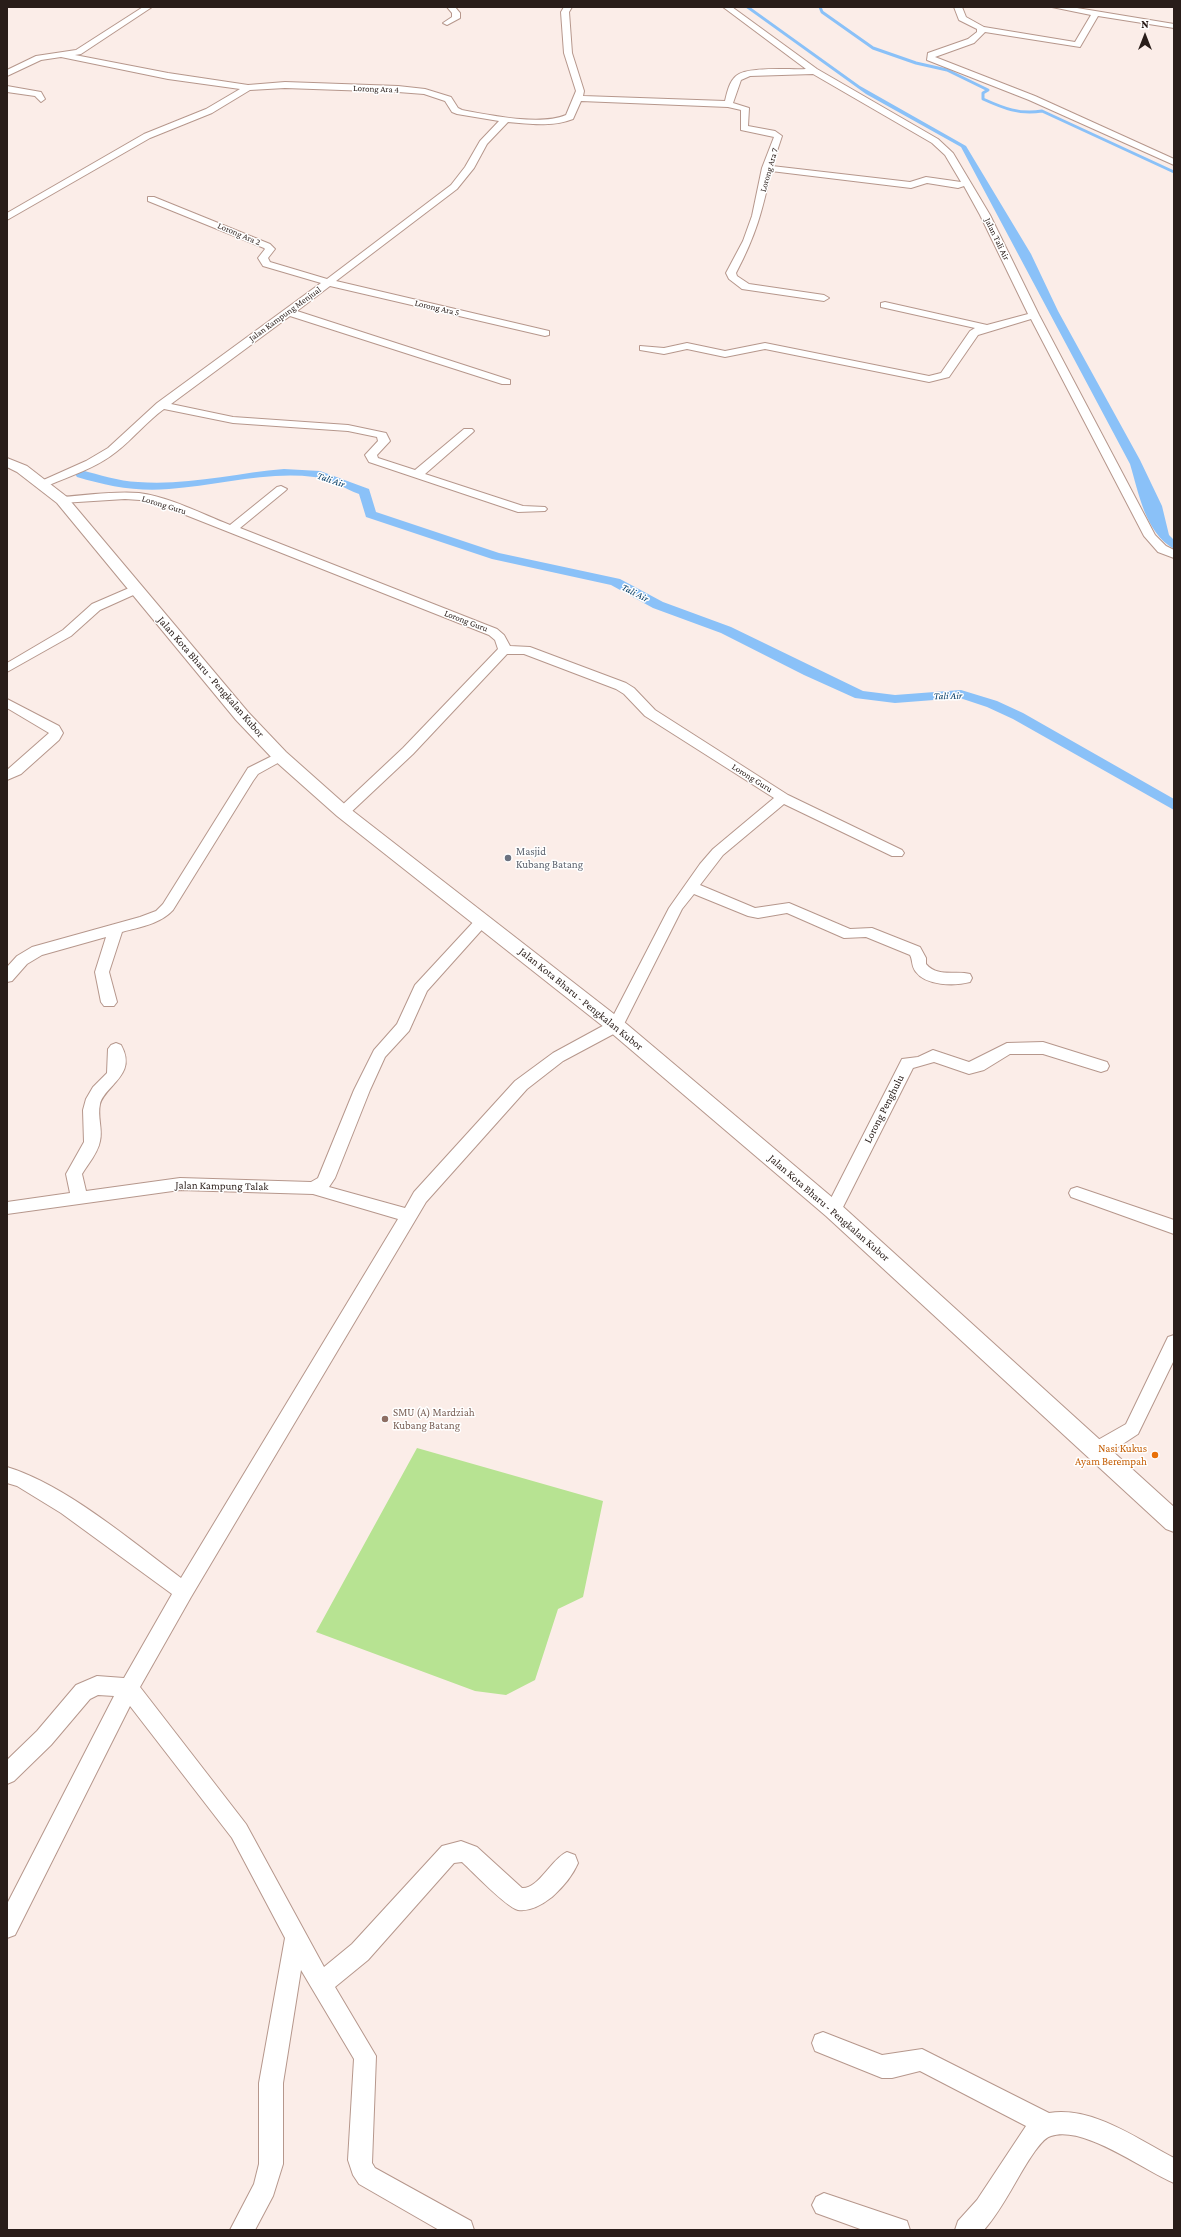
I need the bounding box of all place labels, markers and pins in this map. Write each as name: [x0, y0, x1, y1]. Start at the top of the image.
place label: Masjid Kubang Batang: [516, 845, 583, 871]
marker: Masjid Kubang Batang: [503, 853, 513, 863]
place label: SMU (A) Mardziah Kubang Batang: [393, 1406, 475, 1432]
marker: SMU (A) Mardziah Kubang Batang: [380, 1414, 390, 1424]
place label: Nasi Kukus Ayam Berempah: [1075, 1442, 1147, 1468]
marker: Nasi Kukus Ayam Berempah: [1150, 1450, 1160, 1460]

